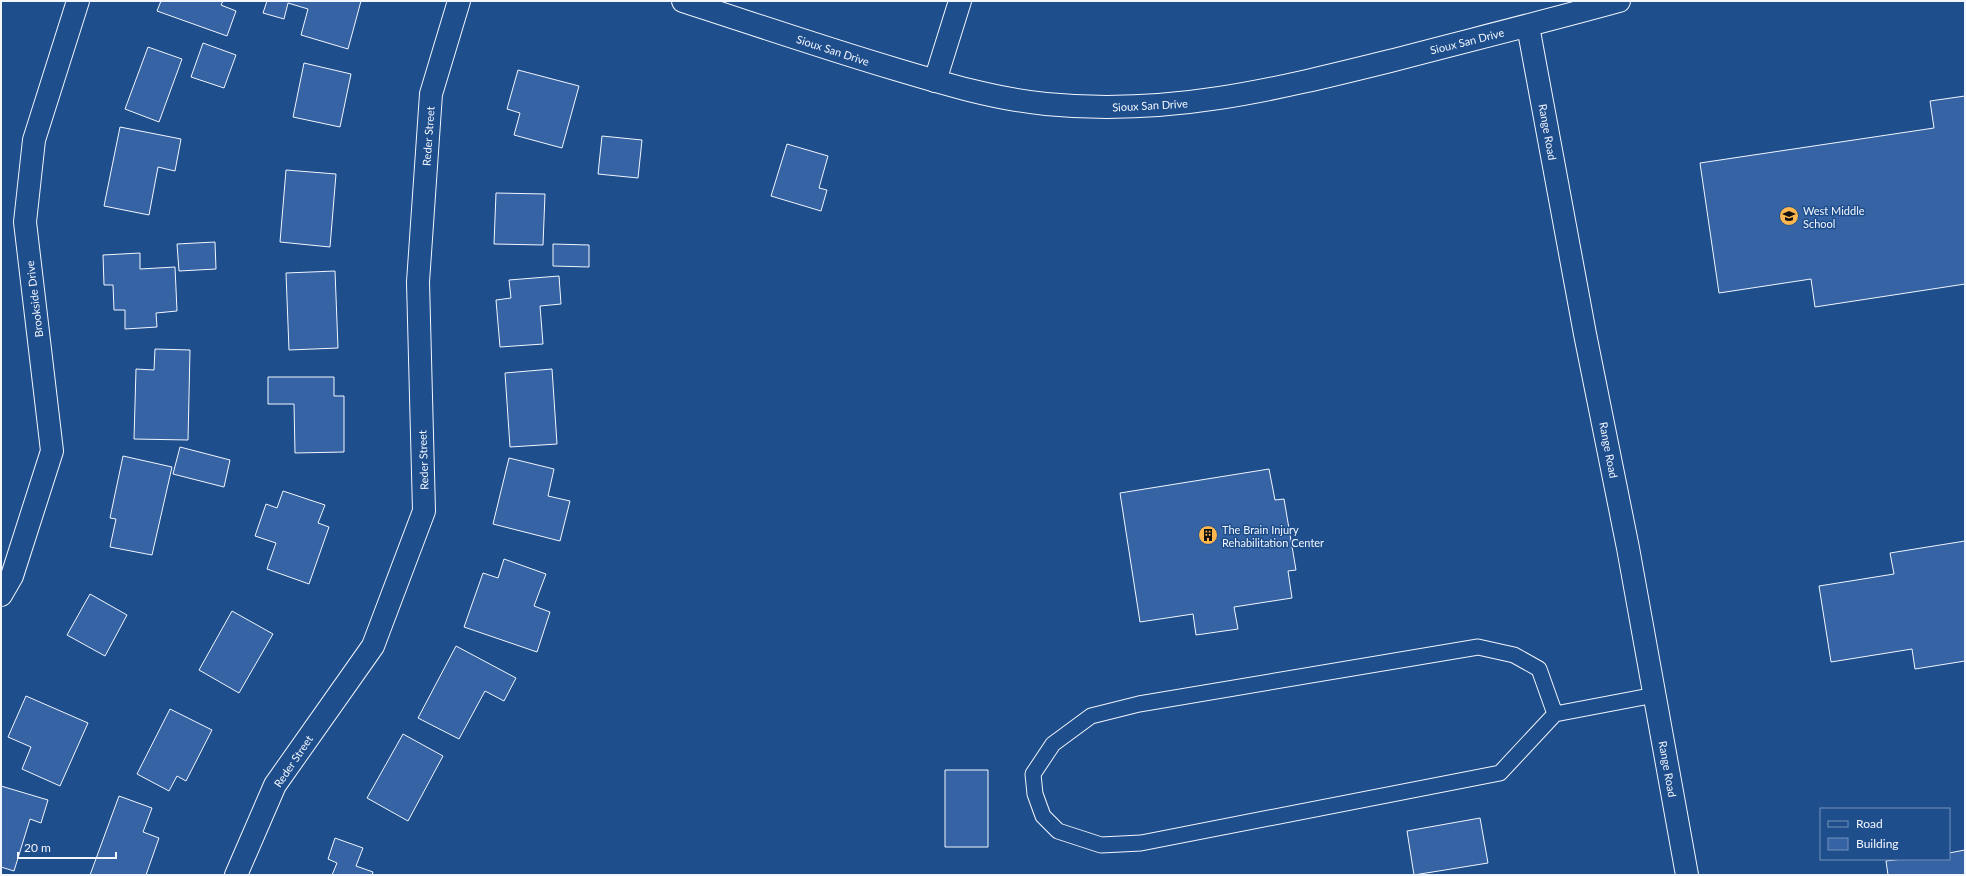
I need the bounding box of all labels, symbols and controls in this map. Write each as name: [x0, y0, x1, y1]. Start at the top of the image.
street label: Sioux San Drive: [1429, 25, 1506, 56]
street label: Sioux San Drive: [795, 32, 871, 68]
street label: Sioux San Drive: [1112, 97, 1188, 113]
street label: Range Road: [1537, 103, 1559, 161]
street label: Reder Street: [419, 106, 437, 166]
place label: West Middle School: [1803, 204, 1865, 230]
school or university icon: West Middle School: [1778, 205, 1800, 227]
street label: Brookside Drive: [23, 260, 45, 338]
street label: Range Road: [1597, 421, 1621, 479]
street label: Reder Street: [415, 430, 431, 490]
place label: The Brain Injury Rehabilitation Center: [1222, 523, 1324, 549]
building icon: The Brain Injury Rehabilitation Center: [1197, 524, 1219, 546]
street label: Reder Street: [271, 733, 315, 789]
street label: Range Road: [1657, 740, 1679, 798]
legend: [1820, 808, 1950, 860]
text: Road: [1856, 816, 1883, 831]
scale bar: [18, 834, 116, 860]
text: Building: [1856, 836, 1899, 851]
text: 20 m: [24, 840, 51, 855]

